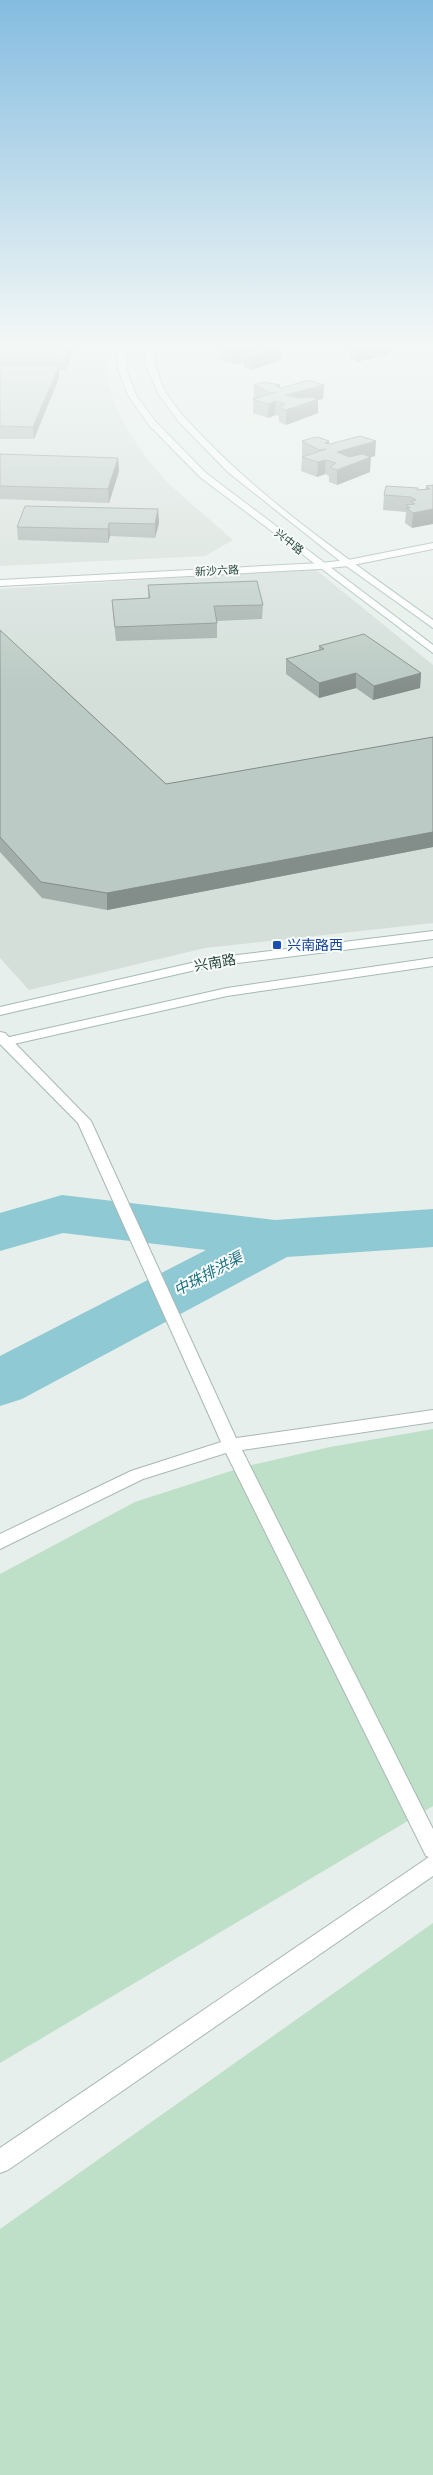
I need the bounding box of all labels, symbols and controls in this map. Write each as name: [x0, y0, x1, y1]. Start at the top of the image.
street label: 兴中路: [272, 527, 306, 557]
street label: 新沙六路: [195, 563, 239, 579]
place label: 兴南路西: [287, 937, 343, 954]
marker: 兴南路西: [271, 939, 283, 951]
street label: 兴南路: [193, 951, 237, 975]
water label: 中珠排洪渠: [171, 1248, 247, 1300]

